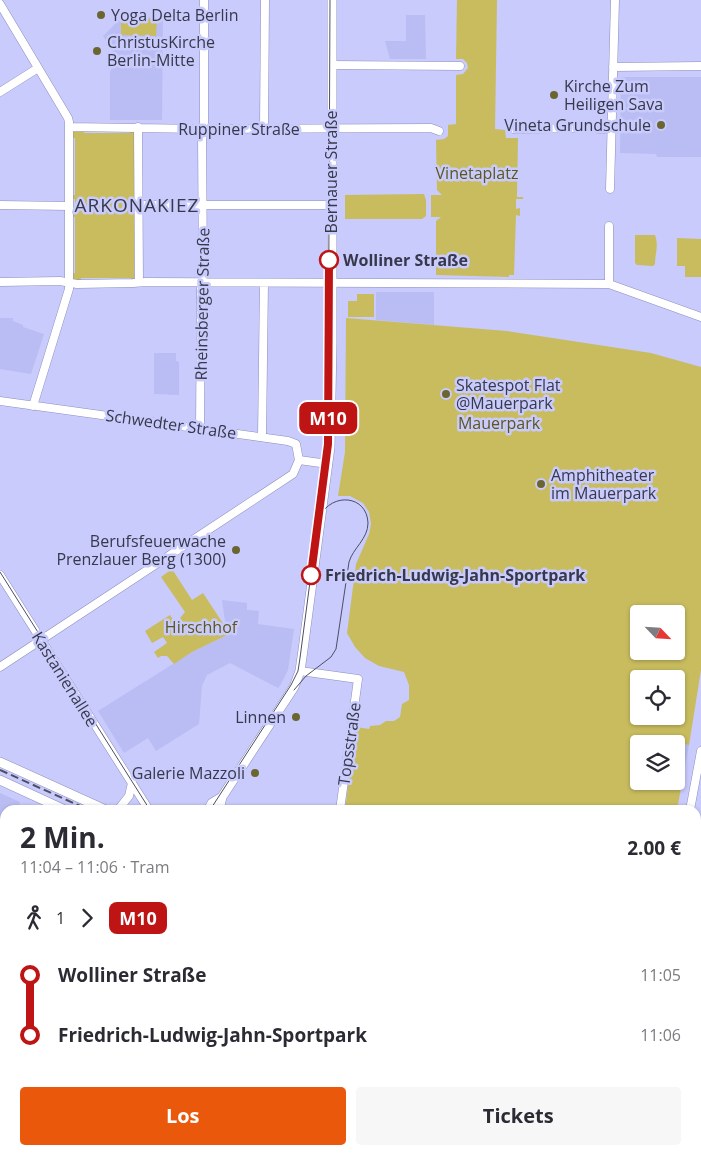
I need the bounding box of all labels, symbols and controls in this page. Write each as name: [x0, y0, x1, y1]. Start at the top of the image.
place label: Yoga Delta Berlin: [111, 4, 238, 26]
marker: Yoga Delta Berlin: [95, 9, 107, 21]
place label: ChristusKirche Berlin-Mitte: [107, 31, 215, 71]
marker: ChristusKirche Berlin-Mitte: [91, 45, 103, 57]
place label: Kirche Zum Heiligen Sava: [564, 75, 663, 115]
marker: Kirche Zum Heiligen Sava: [548, 89, 560, 101]
street label: Bernauer Straße: [320, 111, 342, 233]
place label: Vineta Grundschule: [504, 114, 651, 136]
street label: Ruppiner Straße: [178, 118, 300, 140]
marker: Vineta Grundschule: [655, 119, 667, 131]
park label: Vinetaplatz: [436, 162, 518, 184]
district label: ARKONAKIEZ: [75, 192, 199, 218]
street label: Rheinsberger Straße: [190, 227, 214, 381]
place label: Wolliner Straße: [343, 249, 468, 271]
marker: Wolliner Straße: [319, 250, 339, 270]
place label: Skatespot Flat @Mauerpark: [456, 374, 561, 414]
marker: Skatespot Flat @Mauerpark: [440, 388, 452, 400]
line badge: M10: [299, 402, 357, 434]
street label: Schwedter Straße: [104, 404, 238, 444]
text: M10: [309, 406, 347, 430]
park label: Mauerpark: [458, 412, 541, 434]
place label: Amphitheater im Mauerpark: [551, 464, 657, 504]
marker: Amphitheater im Mauerpark: [535, 478, 547, 490]
place label: Berufsfeuerwache Prenzlauer Berg (1300): [56, 530, 226, 570]
marker: Berufsfeuerwache Prenzlauer Berg (1300): [230, 544, 242, 556]
place label: Friedrich-Ludwig-Jahn-Sportpark: [325, 564, 585, 586]
marker: Friedrich-Ludwig-Jahn-Sportpark: [301, 565, 321, 585]
north arrow: [630, 605, 685, 660]
map controls: [630, 605, 685, 790]
park label: Hirschhof: [165, 616, 239, 638]
street label: Kastanienallee: [27, 627, 103, 731]
button: locate: [630, 670, 685, 725]
street label: Topsstraße: [332, 701, 366, 787]
place label: Linnen: [235, 706, 286, 728]
marker: Linnen: [290, 711, 302, 723]
button: layers: [630, 735, 685, 790]
place label: Galerie Mazzoli: [132, 762, 245, 784]
marker: Galerie Mazzoli: [249, 767, 261, 779]
text: 2 Min.: [20, 818, 105, 856]
text: 2.00 €: [627, 835, 681, 861]
text: 11:04 – 11:06 · Tram: [20, 856, 169, 878]
icon: walk: [20, 904, 48, 932]
icon: forward: [73, 904, 101, 932]
text: M10: [119, 906, 157, 930]
text: 1: [56, 907, 65, 929]
text: Wolliner Straße: [58, 962, 206, 988]
text: 11:05: [640, 964, 681, 986]
text: Friedrich-Ludwig-Jahn-Sportpark: [58, 1022, 367, 1048]
text: 11:06: [640, 1024, 681, 1046]
button: Los: [20, 1087, 346, 1145]
button: Tickets: [356, 1087, 681, 1145]

